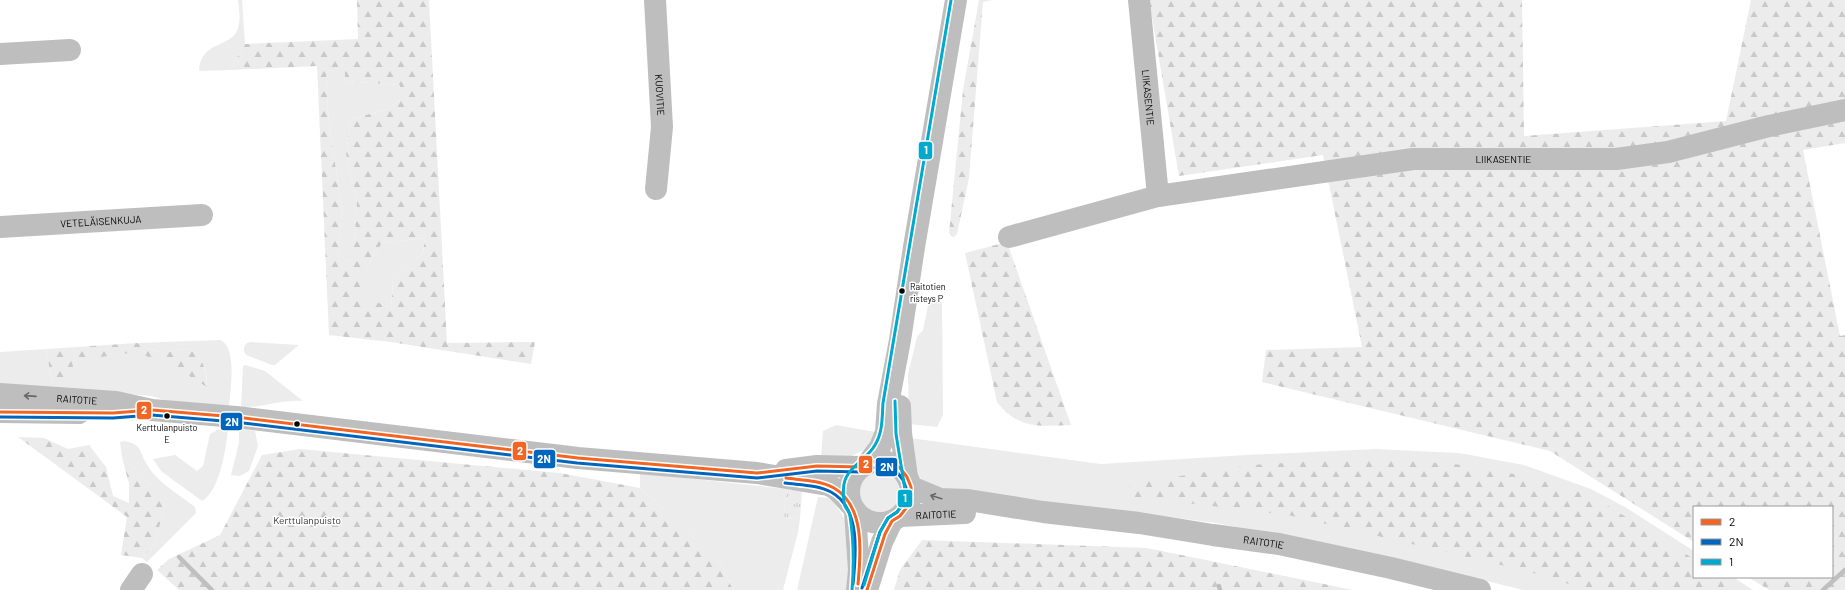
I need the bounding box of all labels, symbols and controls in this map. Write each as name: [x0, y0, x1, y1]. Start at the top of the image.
street label: LIIKASENTIE: [1140, 69, 1157, 126]
street label: KUOVITIE: [653, 74, 667, 116]
line badge: 1: [918, 141, 933, 160]
text: 1: [924, 143, 928, 156]
street label: LIIKASENTIE: [1475, 153, 1531, 165]
street label: VETELÄISENKUJA: [60, 213, 142, 229]
place label: Raitotien risteys P: [910, 281, 946, 304]
marker: Raitotien risteys P: [897, 286, 907, 296]
one-way arrow: [24, 392, 37, 399]
street label: RAITOTIE: [56, 392, 98, 407]
line badge: 2: [136, 401, 152, 420]
text: 2: [141, 403, 147, 416]
marker: Kerttulanpuisto E: [162, 411, 172, 421]
line badge: 2N: [220, 412, 243, 431]
text: 2N: [225, 415, 239, 428]
unlabelled marker: [292, 419, 302, 429]
place label: Kerttulanpuisto E: [137, 422, 198, 445]
line badge: 2: [512, 441, 527, 461]
text: 2: [517, 444, 523, 457]
line badge: 2N: [533, 449, 556, 469]
text: 2N: [537, 452, 551, 465]
line badge: 2: [858, 455, 873, 474]
text: 2: [863, 457, 869, 470]
line badge: 2N: [875, 457, 898, 477]
text: 2N: [880, 460, 894, 473]
line badge: 1: [897, 489, 913, 508]
text: 1: [903, 491, 907, 504]
one-way arrow: [929, 493, 942, 500]
legend: [1693, 506, 1833, 578]
street label: RAITOTIE: [915, 507, 957, 521]
park label: Kerttulanpuisto: [273, 514, 341, 526]
text: 2: [1729, 514, 1735, 528]
street label: RAITOTIE: [1243, 533, 1285, 551]
text: 2N: [1729, 534, 1744, 548]
text: 1: [1729, 554, 1733, 568]

